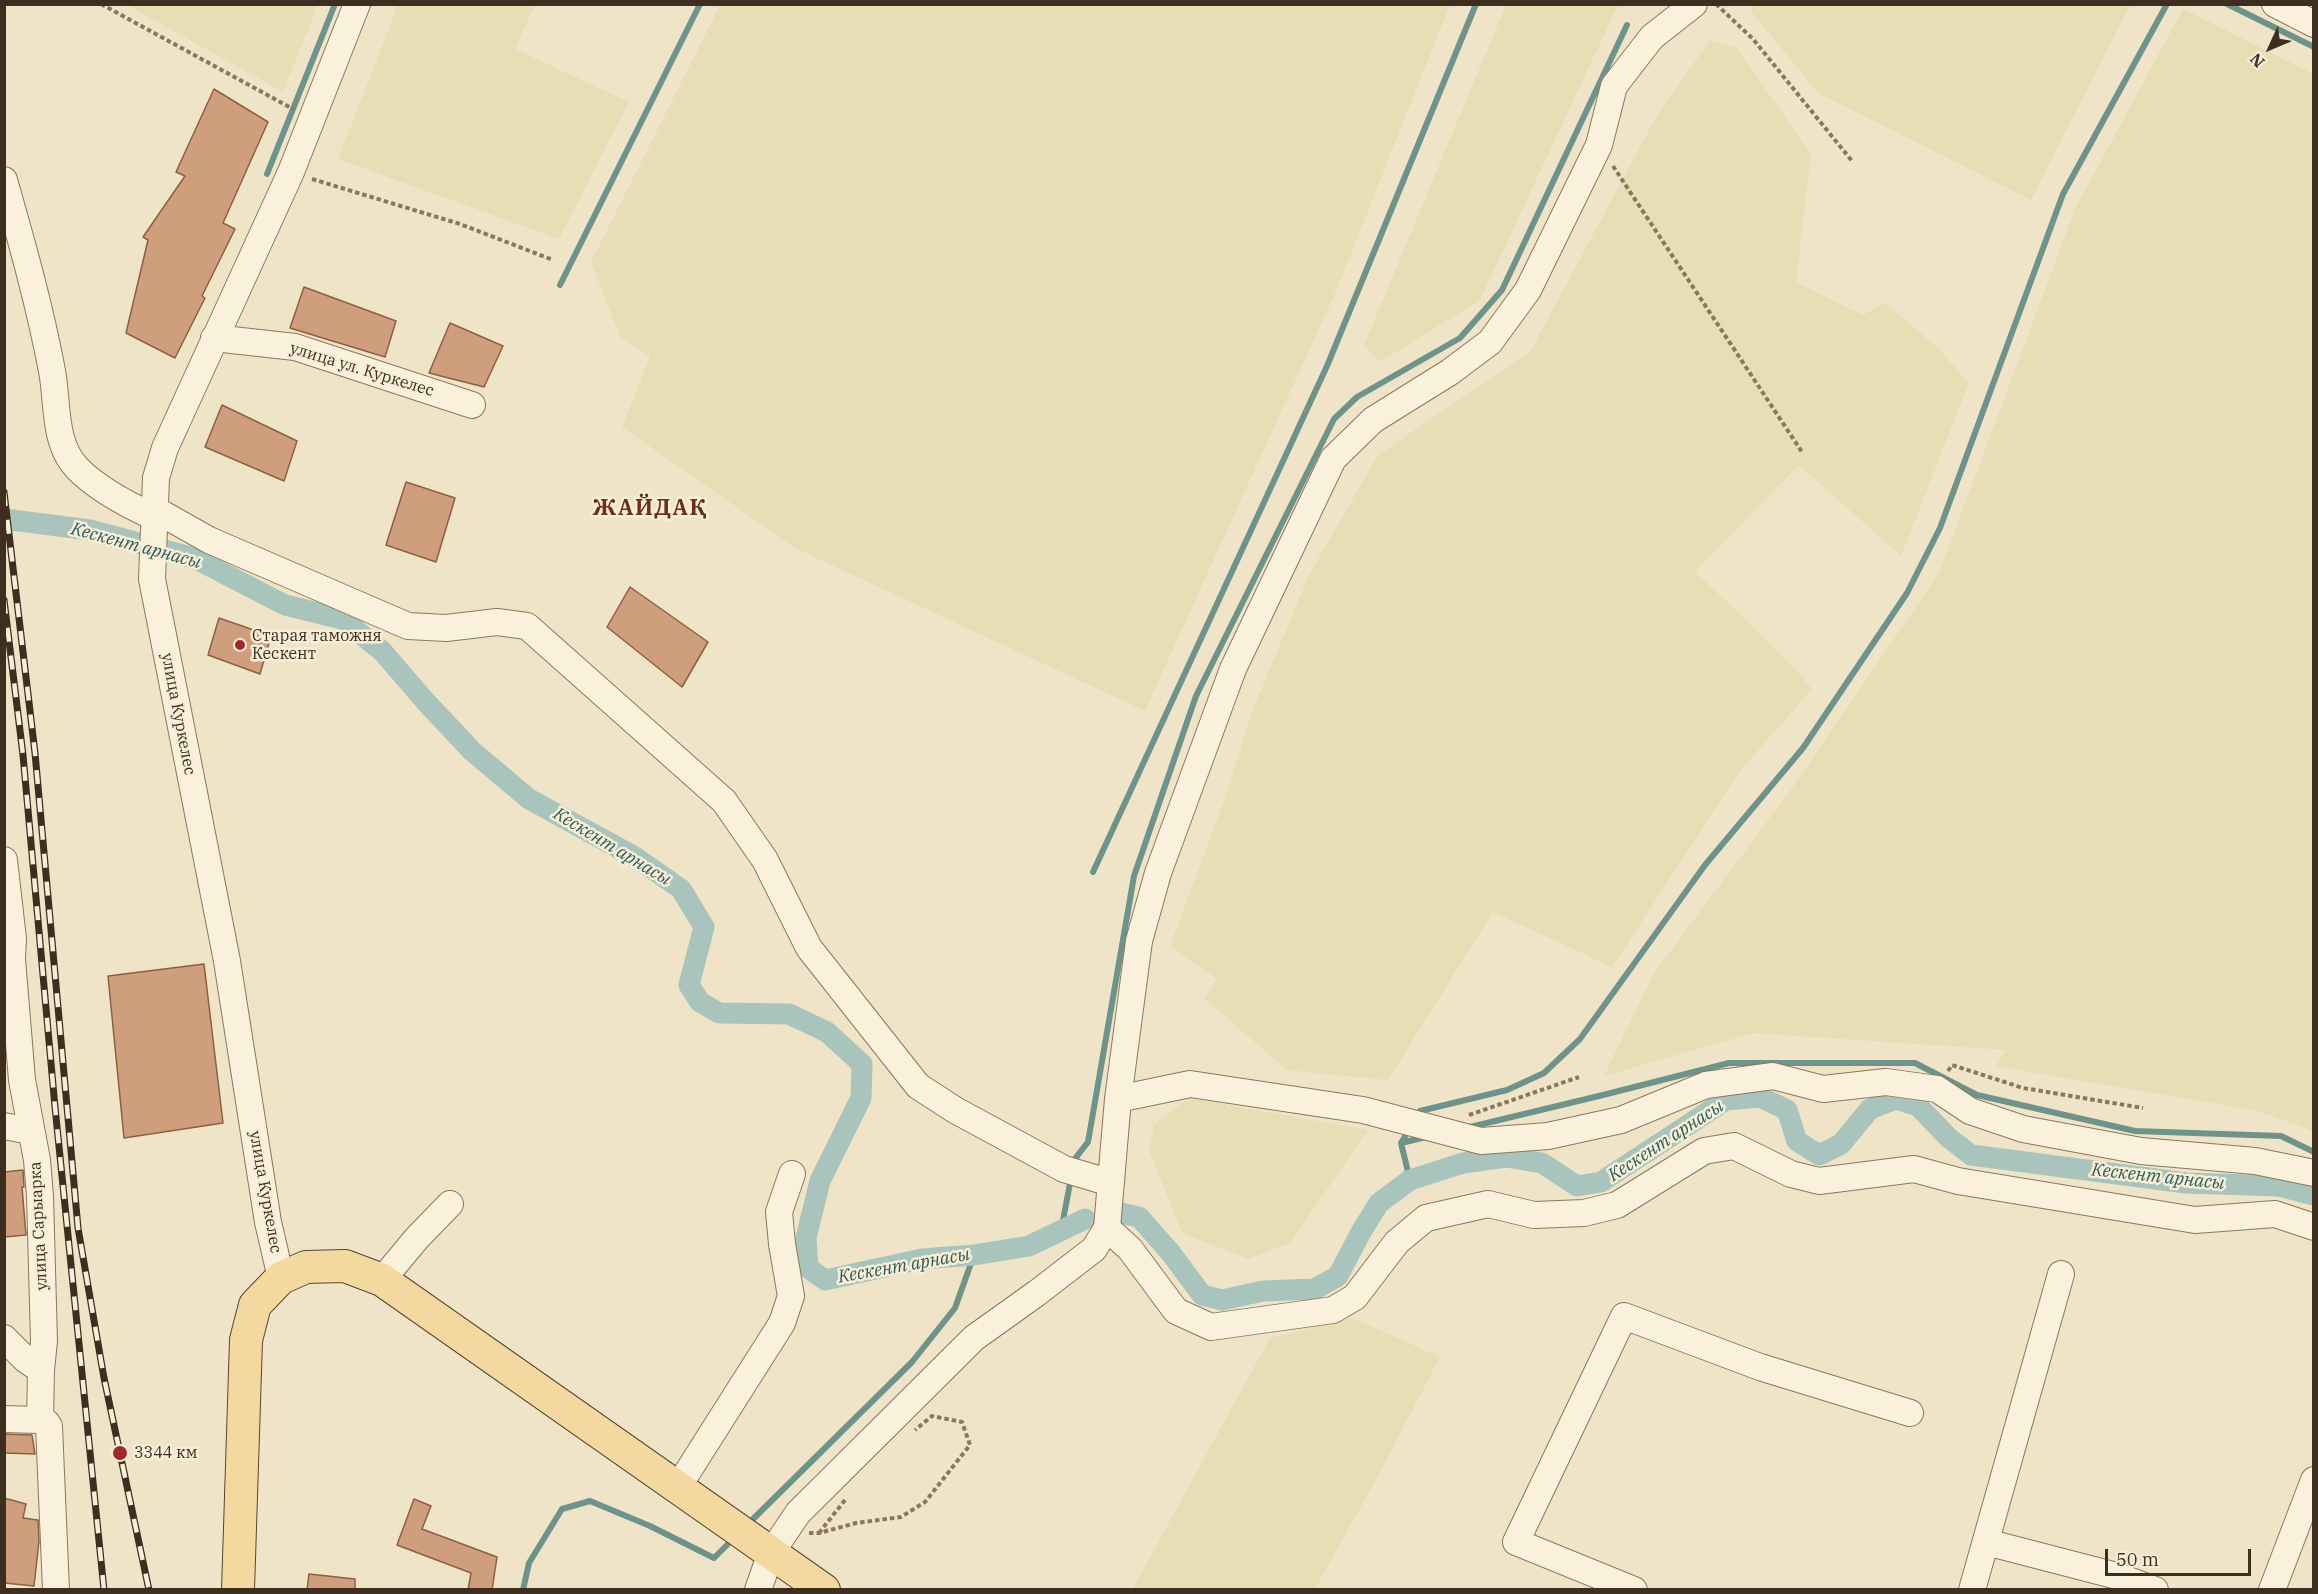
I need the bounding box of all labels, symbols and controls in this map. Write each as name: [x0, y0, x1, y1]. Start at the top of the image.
north arrow: [2240, 18, 2300, 78]
text: N: [2245, 49, 2269, 72]
street label: улица ул. Куркелес: [288, 339, 436, 401]
district label: ЖАЙДАҚ: [592, 496, 708, 522]
water label: Кескент арнасы: [69, 518, 203, 574]
place label: Старая таможня Кескент: [252, 626, 382, 664]
marker: Старая таможня Кескент: [233, 638, 247, 652]
street label: улица Куркелес: [157, 651, 199, 777]
water label: Кескент арнасы: [549, 803, 675, 891]
water label: Кескент арнасы: [1604, 1096, 1728, 1186]
street label: улица Куркелес: [245, 1129, 285, 1255]
water label: Кескент арнасы: [2091, 1159, 2225, 1195]
street label: улица Сарыарка: [26, 1161, 52, 1291]
water label: Кескент арнасы: [836, 1244, 972, 1288]
place label: 3344 км: [134, 1443, 197, 1463]
marker: 3344 км: [111, 1444, 129, 1462]
scale bar: [2108, 1537, 2254, 1575]
text: 50 m: [2116, 1548, 2159, 1571]

